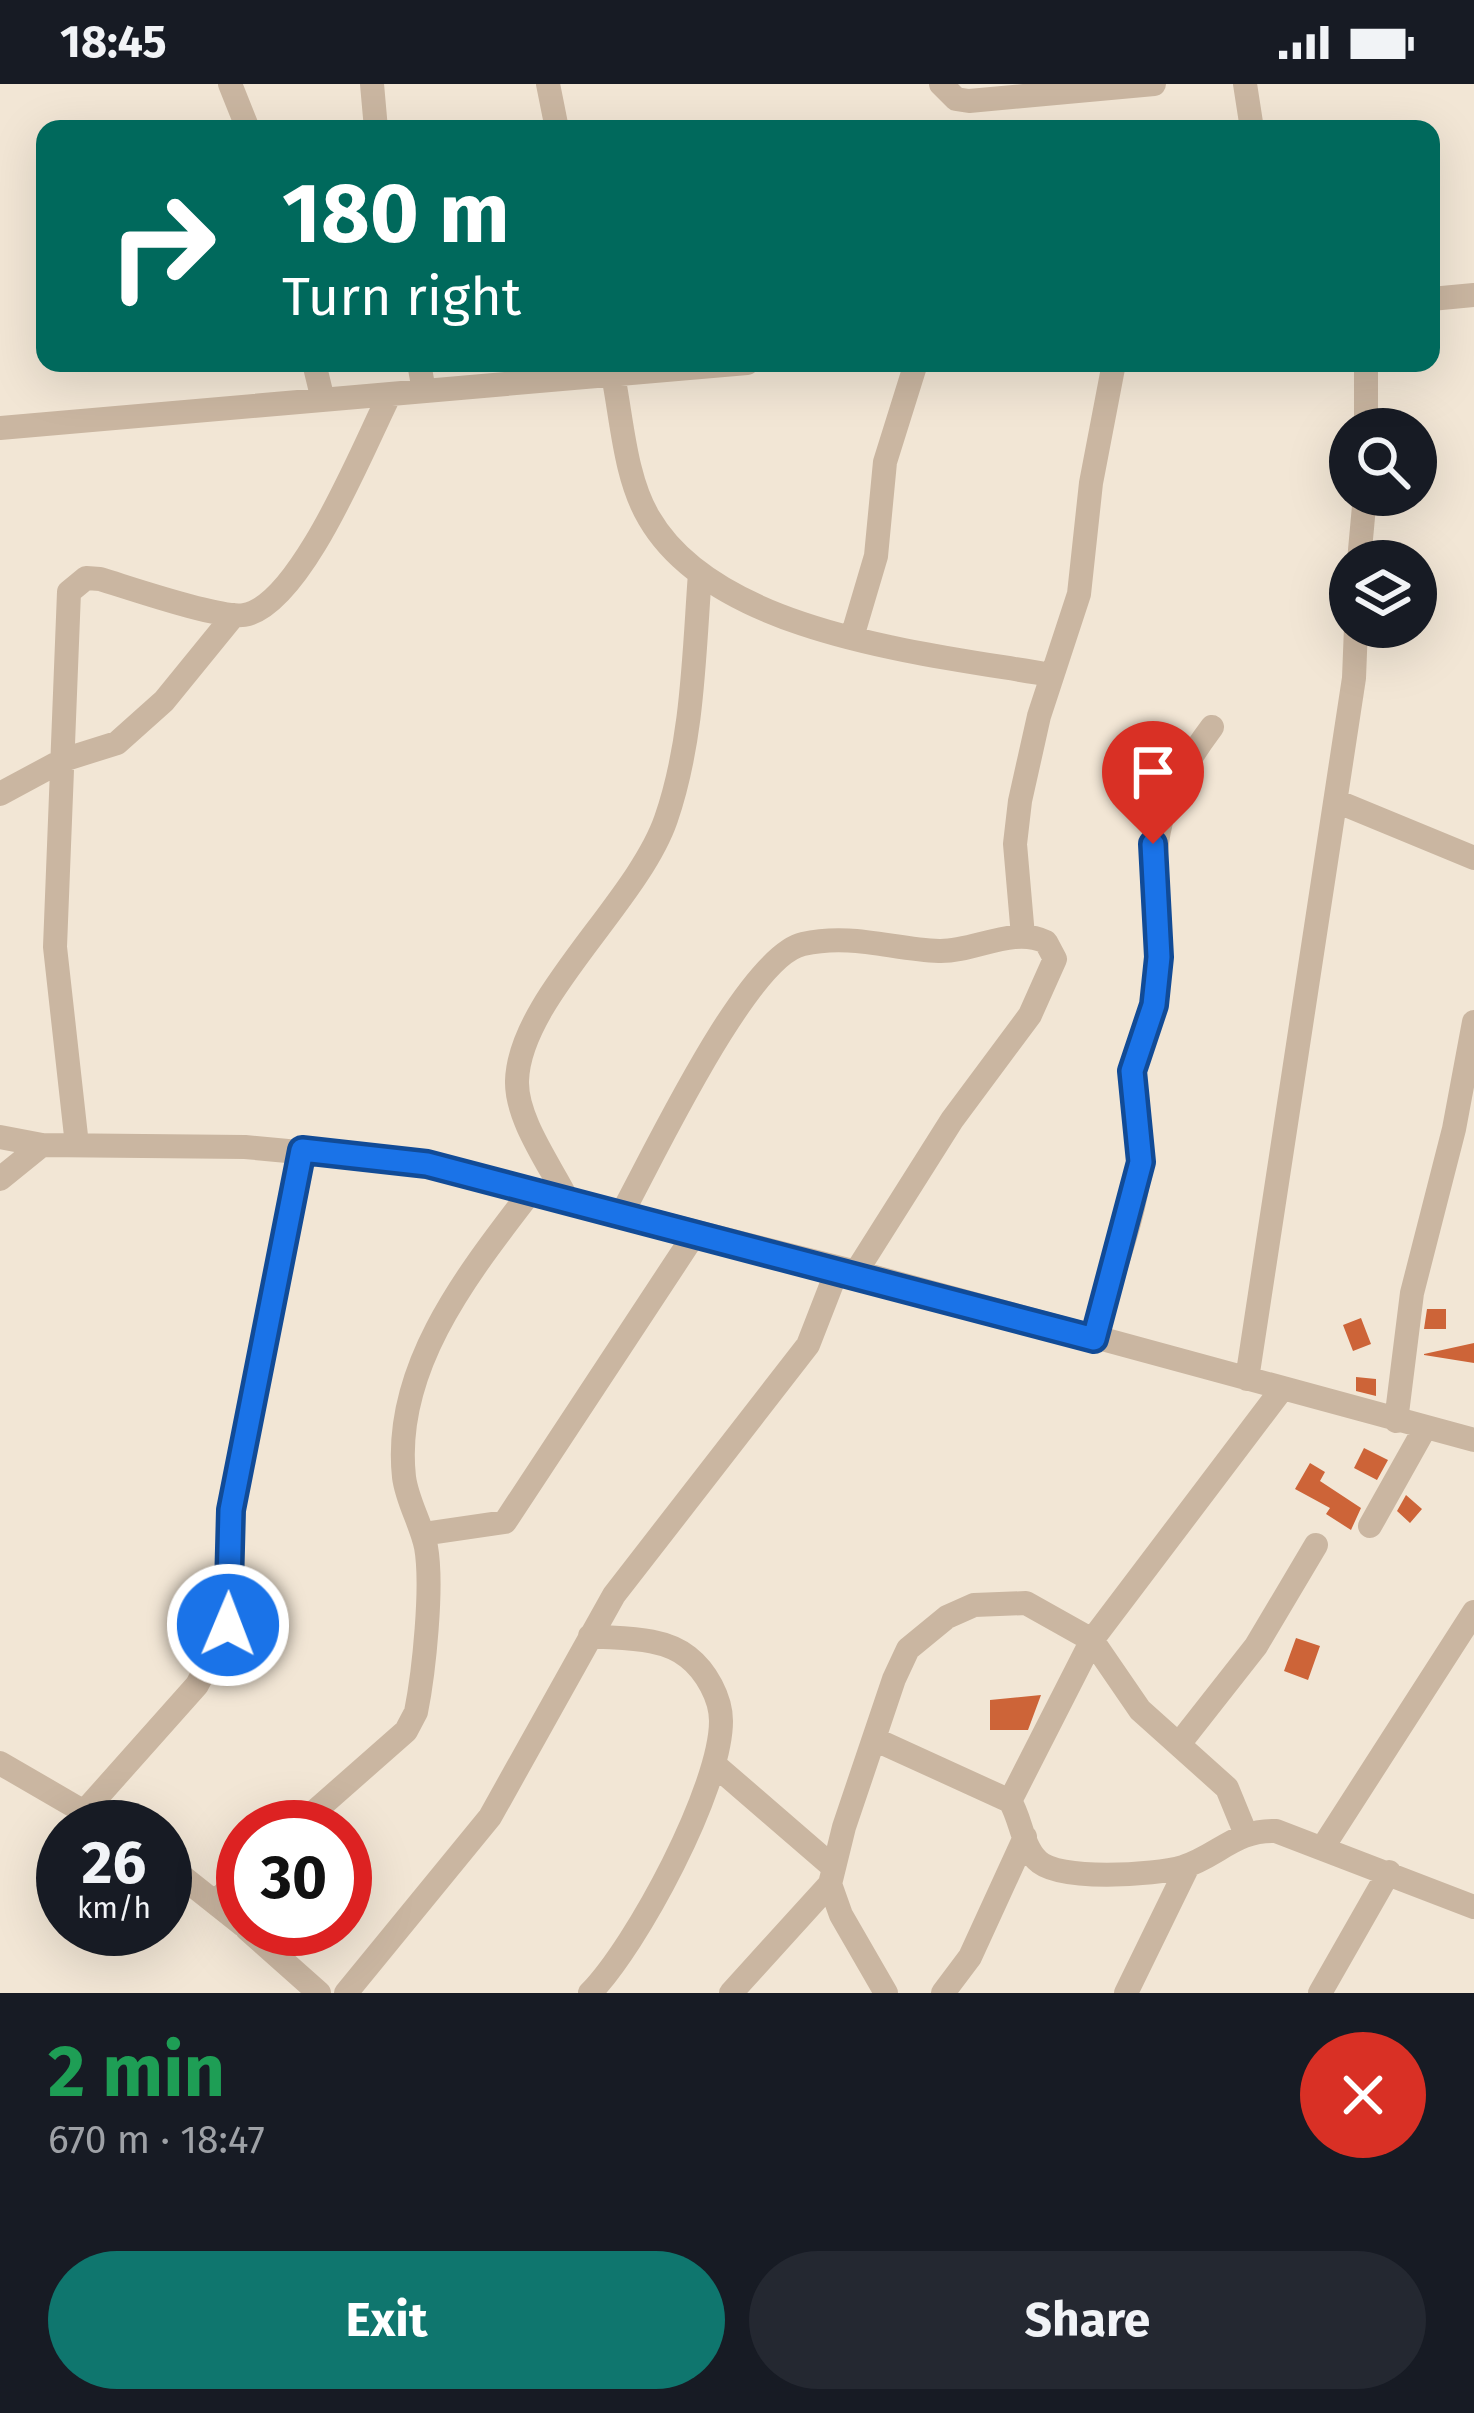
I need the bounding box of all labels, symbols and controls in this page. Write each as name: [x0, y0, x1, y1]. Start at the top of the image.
text: 18:45: [60, 15, 167, 69]
text: 180 m: [282, 163, 510, 264]
icon: right: [84, 168, 240, 324]
text: Turn right: [282, 265, 521, 329]
map controls: [1329, 408, 1437, 648]
button: search: [1329, 408, 1437, 516]
button: layers: [1329, 540, 1437, 648]
pin: [1102, 721, 1204, 844]
icon: arrive: [1120, 739, 1186, 805]
position arrow: [165, 1562, 291, 1688]
speed limit sign: 30: [216, 1800, 372, 1956]
text: 26: [82, 1827, 146, 1899]
text: km/h: [77, 1890, 151, 1926]
text: 2 min: [48, 2029, 225, 2115]
button: close: [1300, 2032, 1426, 2158]
text: 670 m · 18:47: [48, 2117, 265, 2163]
button: Exit: [48, 2251, 725, 2389]
button: Share: [749, 2251, 1426, 2389]

